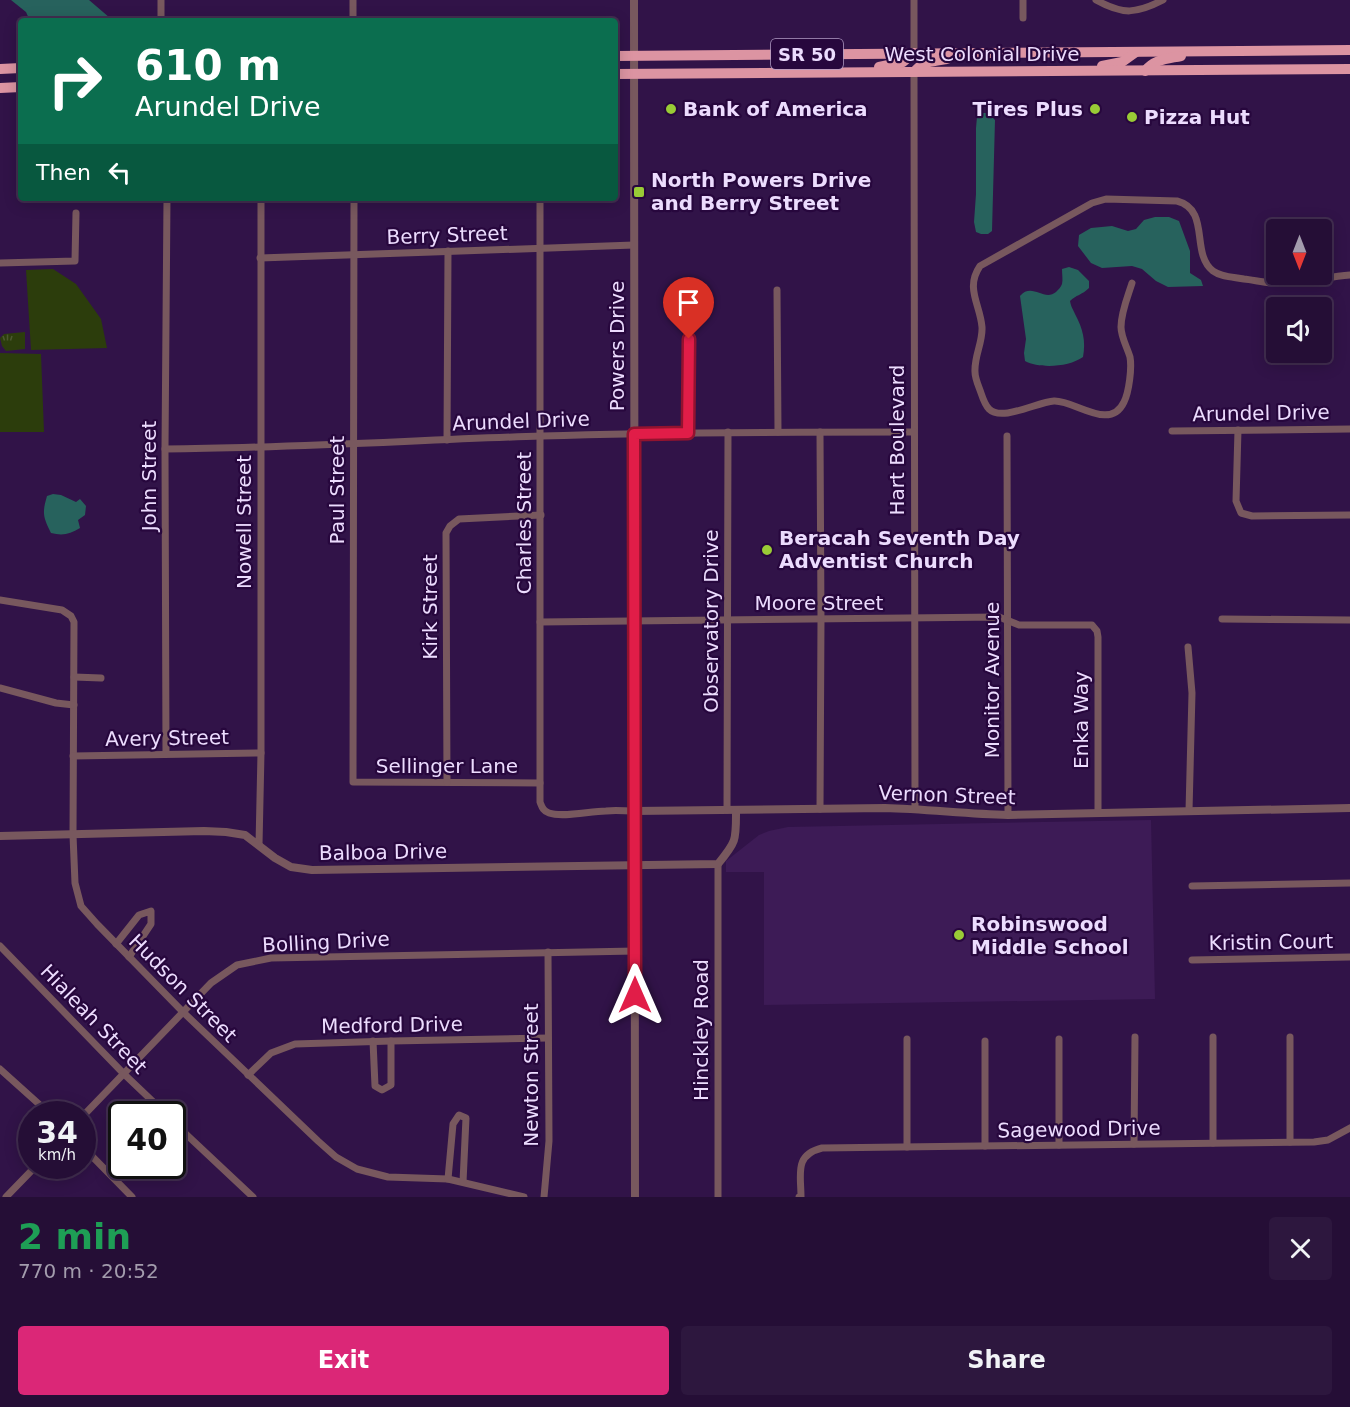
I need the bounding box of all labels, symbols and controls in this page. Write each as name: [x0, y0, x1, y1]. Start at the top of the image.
road number: SR 50: [771, 39, 843, 69]
text: 610 m: [135, 41, 281, 90]
icon: right: [36, 42, 114, 120]
street label: West Colonial Drive: [884, 42, 1080, 66]
text: Arundel Drive: [135, 91, 321, 122]
place label: Bank of America: [683, 97, 868, 121]
place label: Tires Plus: [973, 97, 1083, 121]
marker: Bank of America: [664, 102, 678, 116]
marker: Tires Plus: [1088, 102, 1102, 116]
place label: Pizza Hut: [1144, 105, 1250, 129]
marker: Pizza Hut: [1125, 110, 1139, 124]
icon: left: [103, 156, 136, 189]
text: Then: [36, 160, 91, 185]
place label: North Powers Drive and Berry Street: [651, 168, 871, 215]
marker: North Powers Drive and Berry Street: [632, 185, 646, 199]
north arrow: [1266, 219, 1332, 285]
map controls: [1266, 219, 1332, 363]
street label: Berry Street: [386, 221, 508, 249]
pin: [663, 277, 714, 339]
street label: Powers Drive: [605, 281, 629, 411]
icon: arrive: [672, 286, 705, 319]
button: sound: [1266, 297, 1332, 363]
street label: Hart Boulevard: [885, 365, 909, 515]
street label: Arundel Drive: [1192, 400, 1330, 426]
street label: Arundel Drive: [452, 407, 590, 435]
street label: John Street: [137, 421, 161, 533]
street label: Paul Street: [325, 435, 349, 544]
street label: Charles Street: [512, 452, 536, 594]
street label: Nowell Street: [232, 455, 256, 589]
place label: Beracah Seventh Day Adventist Church: [779, 526, 1020, 573]
street label: Observatory Drive: [699, 529, 723, 713]
marker: Beracah Seventh Day Adventist Church: [760, 543, 774, 557]
street label: Kirk Street: [418, 554, 442, 660]
street label: Moore Street: [755, 591, 884, 615]
street label: Monitor Avenue: [980, 602, 1004, 758]
street label: Enka Way: [1069, 671, 1093, 769]
street label: Avery Street: [105, 725, 229, 751]
street label: Sellinger Lane: [376, 754, 518, 778]
street label: Vernon Street: [878, 781, 1016, 809]
street label: Balboa Drive: [319, 839, 447, 865]
place label: Robinswood Middle School: [971, 912, 1129, 959]
street label: Bolling Drive: [262, 927, 390, 957]
marker: Robinswood Middle School: [952, 928, 966, 942]
street label: Hudson Street: [124, 929, 242, 1047]
street label: Kristin Court: [1208, 929, 1334, 955]
street label: Hialeah Street: [36, 959, 152, 1079]
street label: Hinckley Road: [689, 959, 713, 1101]
position arrow: [603, 963, 667, 1027]
street label: Newton Street: [519, 1003, 543, 1147]
street label: Medford Drive: [321, 1012, 463, 1038]
speed limit sign: 40: [108, 1101, 186, 1179]
text: 34: [36, 1115, 78, 1150]
street label: Sagewood Drive: [997, 1116, 1161, 1142]
text: km/h: [38, 1146, 76, 1164]
text: 2 min: [18, 1216, 131, 1257]
button: close: [1269, 1217, 1332, 1280]
text: 770 m · 20:52: [18, 1259, 159, 1283]
button: Exit: [18, 1326, 669, 1395]
button: Share: [681, 1326, 1332, 1395]

